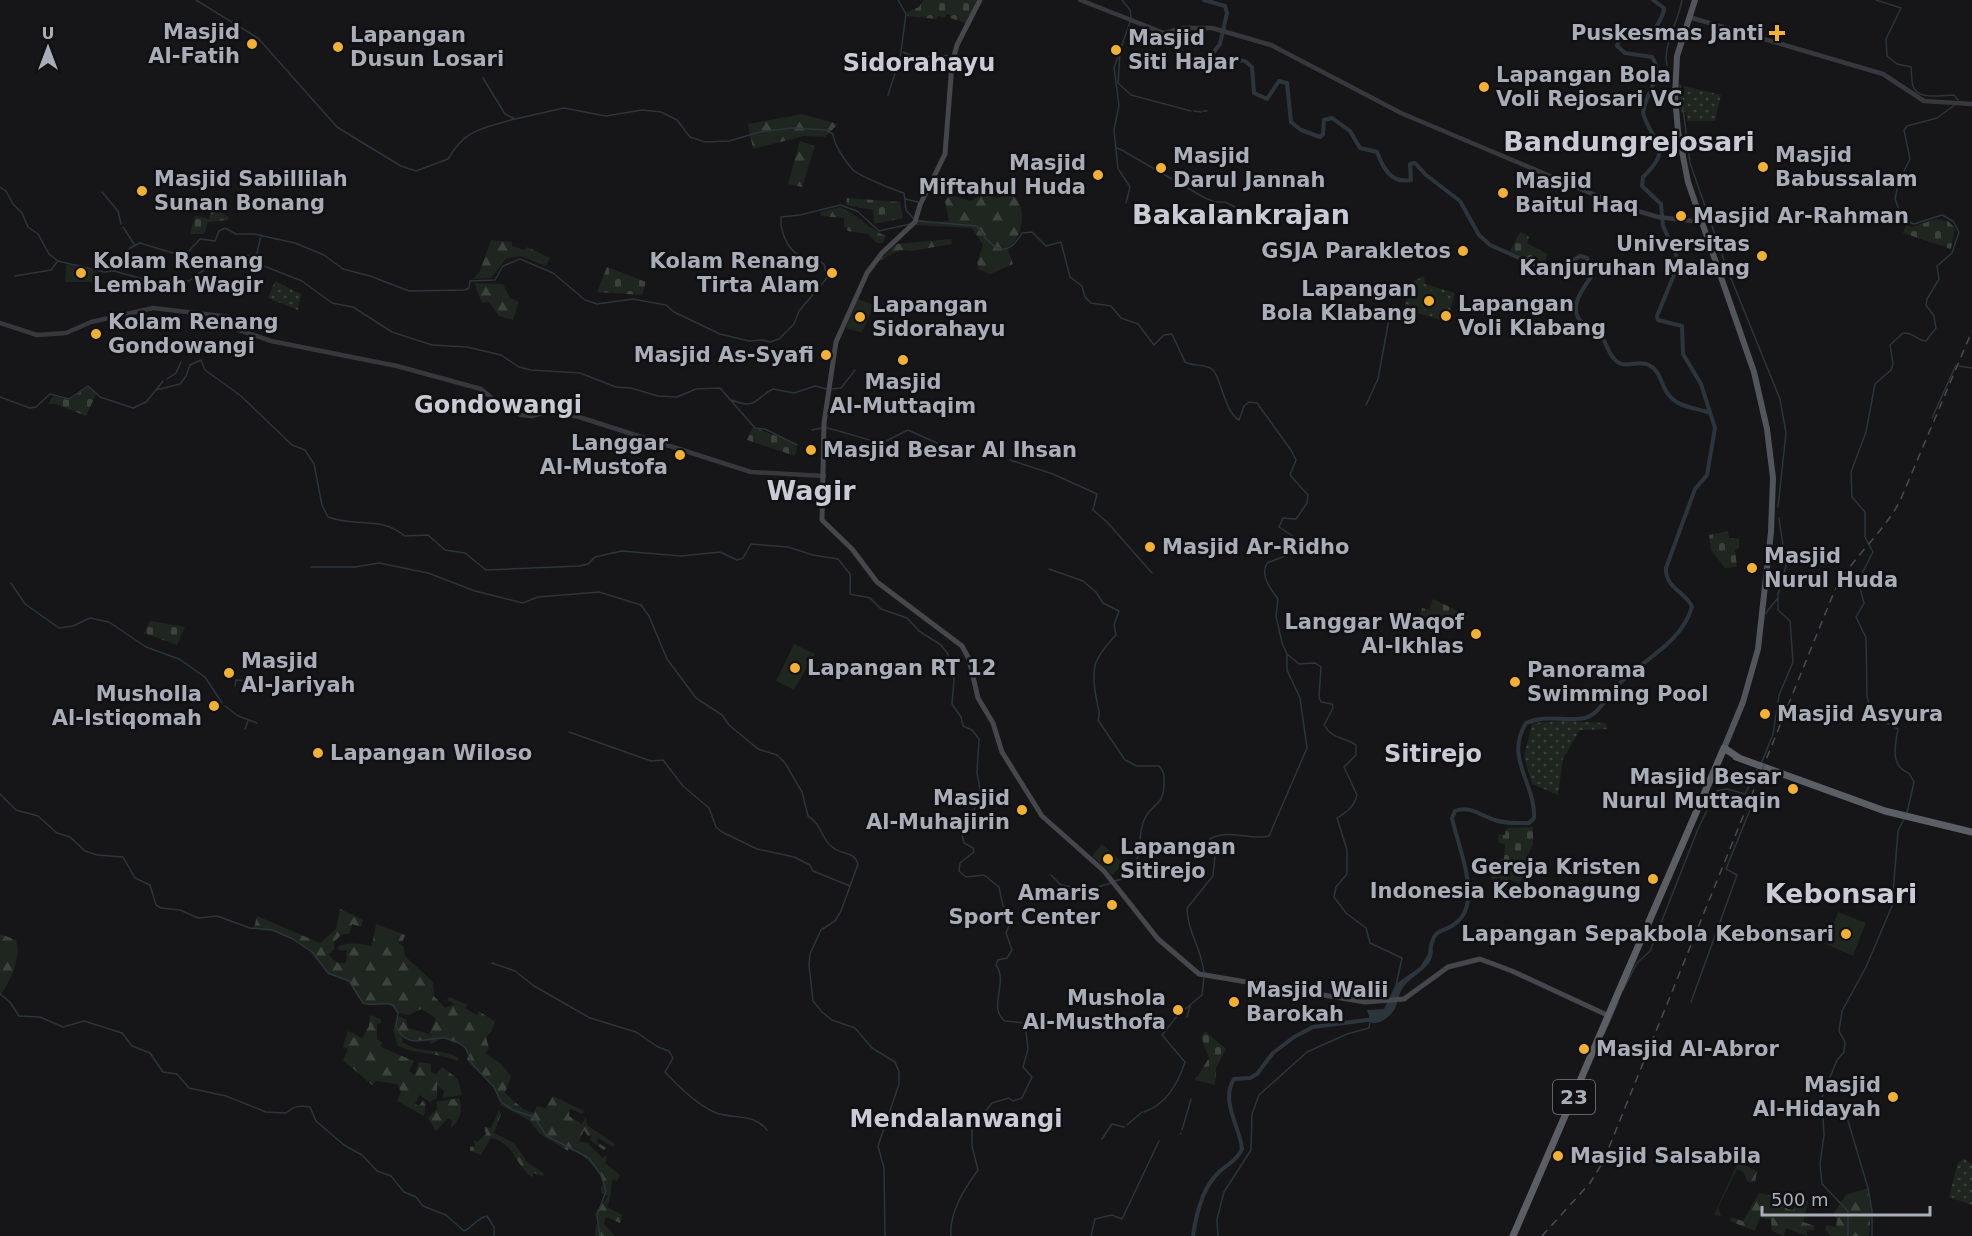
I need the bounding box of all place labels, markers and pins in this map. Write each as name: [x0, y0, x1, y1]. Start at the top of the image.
place label: Masjid Al-Fatih: [148, 20, 240, 68]
place label: Puskesmas Janti: [1571, 21, 1764, 45]
place label: Lapangan Dusun Losari: [350, 23, 504, 71]
marker: Puskesmas Janti: [1768, 24, 1786, 42]
place label: Masjid Siti Hajar: [1128, 26, 1239, 74]
marker: Masjid Al-Fatih: [245, 37, 259, 51]
marker: Lapangan Dusun Losari: [331, 40, 345, 54]
marker: Masjid Siti Hajar: [1109, 43, 1123, 57]
place label: Lapangan Bola Voli Rejosari VC: [1496, 63, 1682, 111]
marker: Lapangan Bola Voli Rejosari VC: [1477, 80, 1491, 94]
place label: Masjid Babussalam: [1775, 143, 1918, 191]
place label: Masjid Darul Jannah: [1173, 144, 1325, 192]
place label: Masjid Miftahul Huda: [918, 151, 1086, 199]
marker: Masjid Babussalam: [1756, 160, 1770, 174]
marker: Masjid Darul Jannah: [1154, 161, 1168, 175]
place label: Masjid Sabillilah Sunan Bonang: [154, 167, 348, 215]
marker: Masjid Miftahul Huda: [1091, 168, 1105, 182]
place label: Masjid Baitul Haq: [1515, 169, 1639, 217]
marker: Masjid Sabillilah Sunan Bonang: [135, 184, 149, 198]
marker: Masjid Baitul Haq: [1496, 186, 1510, 200]
place label: Masjid Ar-Rahman: [1693, 204, 1909, 228]
marker: Masjid Ar-Rahman: [1674, 209, 1688, 223]
place label: Universitas Kanjuruhan Malang: [1519, 232, 1750, 280]
place label: GSJA Parakletos: [1261, 239, 1451, 263]
marker: GSJA Parakletos: [1456, 244, 1470, 258]
place label: Kolam Renang Lembah Wagir: [93, 249, 264, 297]
place label: Kolam Renang Tirta Alam: [650, 249, 820, 297]
marker: Universitas Kanjuruhan Malang: [1755, 249, 1769, 263]
marker: Kolam Renang Lembah Wagir: [74, 266, 88, 280]
marker: Kolam Renang Tirta Alam: [825, 266, 839, 280]
place label: Lapangan Bola Klabang: [1261, 277, 1417, 325]
place label: Lapangan Voli Klabang: [1458, 292, 1606, 340]
place label: Lapangan Sidorahayu: [872, 293, 1005, 341]
marker: Lapangan Bola Klabang: [1422, 294, 1436, 308]
marker: Lapangan Voli Klabang: [1439, 309, 1453, 323]
place label: Kolam Renang Gondowangi: [108, 310, 278, 358]
marker: Lapangan Sidorahayu: [853, 310, 867, 324]
marker: Kolam Renang Gondowangi: [89, 327, 103, 341]
place label: Masjid As-Syafi: [634, 343, 814, 367]
marker: Masjid As-Syafi: [819, 348, 833, 362]
marker: Masjid Al-Muttaqim: [896, 353, 910, 367]
place label: Masjid Al-Muttaqim: [830, 370, 976, 418]
place label: Langgar Al-Mustofa: [540, 431, 669, 479]
place label: Masjid Besar Al Ihsan: [823, 438, 1077, 462]
marker: Masjid Besar Al Ihsan: [804, 443, 818, 457]
marker: Langgar Al-Mustofa: [673, 448, 687, 462]
place label: Masjid Ar-Ridho: [1162, 535, 1349, 559]
marker: Masjid Ar-Ridho: [1143, 540, 1157, 554]
place label: Masjid Nurul Huda: [1764, 544, 1898, 592]
marker: Masjid Nurul Huda: [1745, 561, 1759, 575]
place label: Langgar Waqof Al-Ikhlas: [1284, 610, 1465, 658]
marker: Langgar Waqof Al-Ikhlas: [1469, 627, 1483, 641]
place label: Masjid Al-Jariyah: [241, 649, 356, 697]
place label: Lapangan RT 12: [807, 656, 996, 680]
place label: Panorama Swimming Pool: [1527, 658, 1708, 706]
marker: Lapangan RT 12: [788, 661, 802, 675]
marker: Masjid Al-Jariyah: [222, 666, 236, 680]
marker: Panorama Swimming Pool: [1508, 675, 1522, 689]
place label: Musholla Al-Istiqomah: [52, 682, 202, 730]
marker: Musholla Al-Istiqomah: [207, 699, 221, 713]
place label: Masjid Asyura: [1777, 702, 1943, 726]
marker: Masjid Asyura: [1758, 707, 1772, 721]
place label: Lapangan Wiloso: [330, 741, 532, 765]
marker: Lapangan Wiloso: [311, 746, 325, 760]
place label: Masjid Besar Nurul Muttaqin: [1601, 765, 1782, 813]
marker: Masjid Besar Nurul Muttaqin: [1786, 782, 1800, 796]
place label: Masjid Al-Muhajirin: [866, 786, 1010, 834]
marker: Masjid Al-Muhajirin: [1015, 803, 1029, 817]
place label: Lapangan Sitirejo: [1120, 835, 1236, 883]
marker: Lapangan Sitirejo: [1101, 852, 1115, 866]
place label: Gereja Kristen Indonesia Kebonagung: [1370, 855, 1641, 903]
marker: Gereja Kristen Indonesia Kebonagung: [1646, 872, 1660, 886]
place label: Amaris Sport Center: [948, 881, 1101, 929]
marker: Amaris Sport Center: [1105, 898, 1119, 912]
place label: Lapangan Sepakbola Kebonsari: [1461, 922, 1834, 946]
marker: Lapangan Sepakbola Kebonsari: [1839, 927, 1853, 941]
place label: Masjid Walii Barokah: [1246, 978, 1389, 1026]
place label: Mushola Al-Musthofa: [1023, 986, 1166, 1034]
marker: Masjid Walii Barokah: [1227, 995, 1241, 1009]
marker: Mushola Al-Musthofa: [1171, 1003, 1185, 1017]
place label: Masjid Al-Abror: [1596, 1037, 1780, 1061]
marker: Masjid Al-Abror: [1577, 1042, 1591, 1056]
place label: Masjid Al-Hidayah: [1753, 1073, 1881, 1121]
marker: Masjid Al-Hidayah: [1886, 1090, 1900, 1104]
place label: Masjid Salsabila: [1570, 1144, 1761, 1168]
marker: Masjid Salsabila: [1551, 1149, 1565, 1163]

